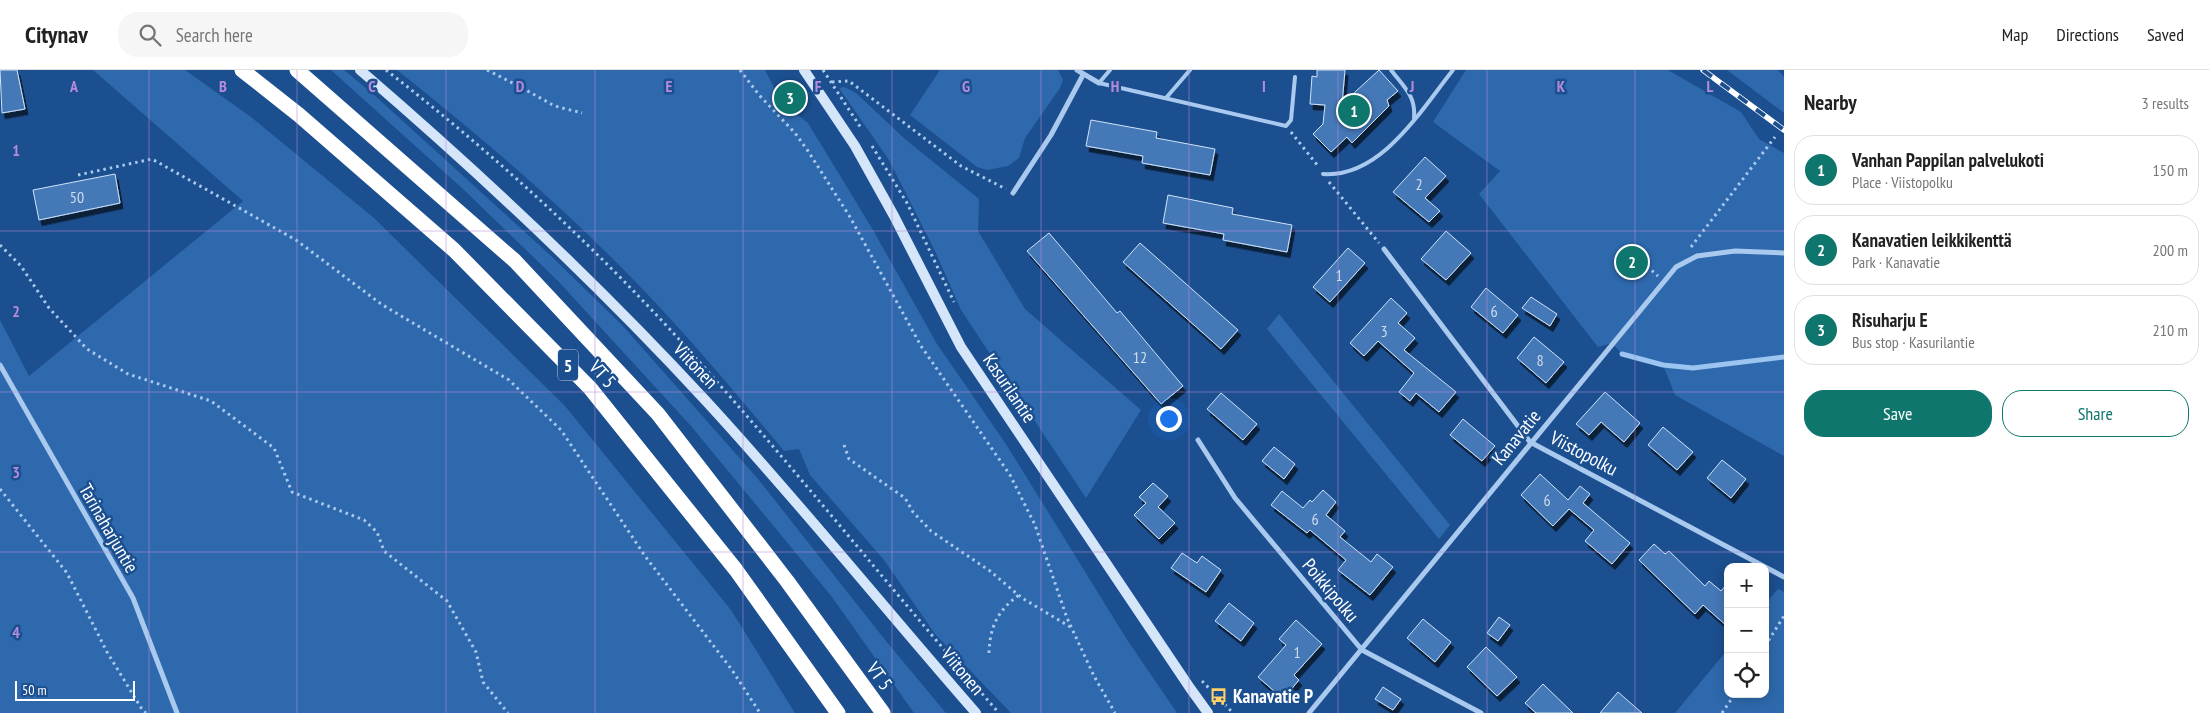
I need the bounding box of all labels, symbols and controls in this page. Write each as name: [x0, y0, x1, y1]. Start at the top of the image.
search box: [118, 12, 468, 57]
text: Citynav: [25, 19, 88, 50]
icon: search: [136, 21, 164, 49]
text: Search here: [176, 23, 253, 47]
text: Map: [2002, 23, 2028, 46]
text: Directions: [2056, 23, 2119, 46]
text: Saved: [2147, 23, 2184, 46]
text: A: [69, 76, 79, 96]
text: B: [219, 76, 227, 96]
text: C: [368, 76, 376, 96]
text: D: [516, 76, 525, 96]
text: E: [666, 76, 673, 96]
text: F: [815, 76, 822, 96]
text: G: [962, 76, 970, 96]
text: H: [1111, 76, 1119, 96]
text: I: [1262, 76, 1266, 96]
text: J: [1409, 76, 1414, 96]
text: K: [1557, 76, 1566, 96]
text: L: [1707, 76, 1714, 96]
pin: 3: [774, 79, 806, 117]
text: Nearby: [1804, 89, 1857, 116]
pin: 1: [1338, 92, 1370, 130]
text: 3 results: [2142, 93, 2189, 113]
text: 1: [12, 140, 20, 160]
text: Vanhan Pappilan palvelukoti: [1852, 148, 2044, 172]
text: 1: [1817, 160, 1825, 180]
text: 150 m: [2153, 160, 2188, 180]
text: Place · Viistopolku: [1852, 172, 1953, 192]
house number: 2: [1415, 174, 1423, 194]
house number: 50: [70, 187, 84, 207]
text: Kanavatien leikkikenttä: [1852, 228, 2012, 252]
text: 2: [1817, 240, 1825, 260]
text: 200 m: [2153, 240, 2188, 260]
pin: 2: [1616, 243, 1648, 281]
text: Park · Kanavatie: [1852, 252, 1940, 272]
house number: 1: [1335, 265, 1343, 285]
text: 2: [12, 301, 20, 321]
house number: 6: [1490, 301, 1498, 321]
text: Risuharju E: [1852, 308, 1928, 332]
text: 3: [1817, 320, 1825, 340]
text: 210 m: [2153, 320, 2188, 340]
house number: 3: [1380, 321, 1388, 341]
text: Bus stop · Kasurilantie: [1852, 332, 1975, 352]
street label: Viitonen: [668, 336, 723, 393]
house number: 12: [1133, 347, 1147, 367]
street label: Kasurilantie: [978, 349, 1042, 427]
road number: 5: [558, 350, 578, 380]
house number: 8: [1536, 350, 1544, 370]
street label: VT 5: [584, 354, 622, 393]
button: Save: [1804, 390, 1992, 437]
button: Share: [2002, 390, 2189, 437]
street label: Kanavatie: [1486, 404, 1546, 470]
your location: [1156, 406, 1182, 432]
street label: Viistopolku: [1545, 425, 1622, 481]
text: 3: [12, 462, 20, 482]
street label: Tarinaharjuntie: [74, 479, 144, 577]
house number: 6: [1543, 490, 1551, 510]
house number: 6: [1311, 509, 1319, 529]
street label: Poikkipolku: [1297, 553, 1365, 627]
map controls: [1724, 563, 1769, 698]
button: +: [1724, 563, 1769, 608]
button: −: [1724, 608, 1769, 653]
text: 4: [12, 622, 20, 642]
street label: Viitonen: [936, 642, 990, 700]
house number: 1: [1293, 642, 1301, 662]
button: locate: [1724, 653, 1769, 698]
street label: VT 5: [861, 656, 898, 695]
scale bar: [15, 678, 135, 701]
text: 50 m: [22, 681, 47, 699]
place label: Kanavatie P: [1233, 684, 1313, 708]
bus stop icon: Kanavatie P: [1209, 686, 1229, 706]

